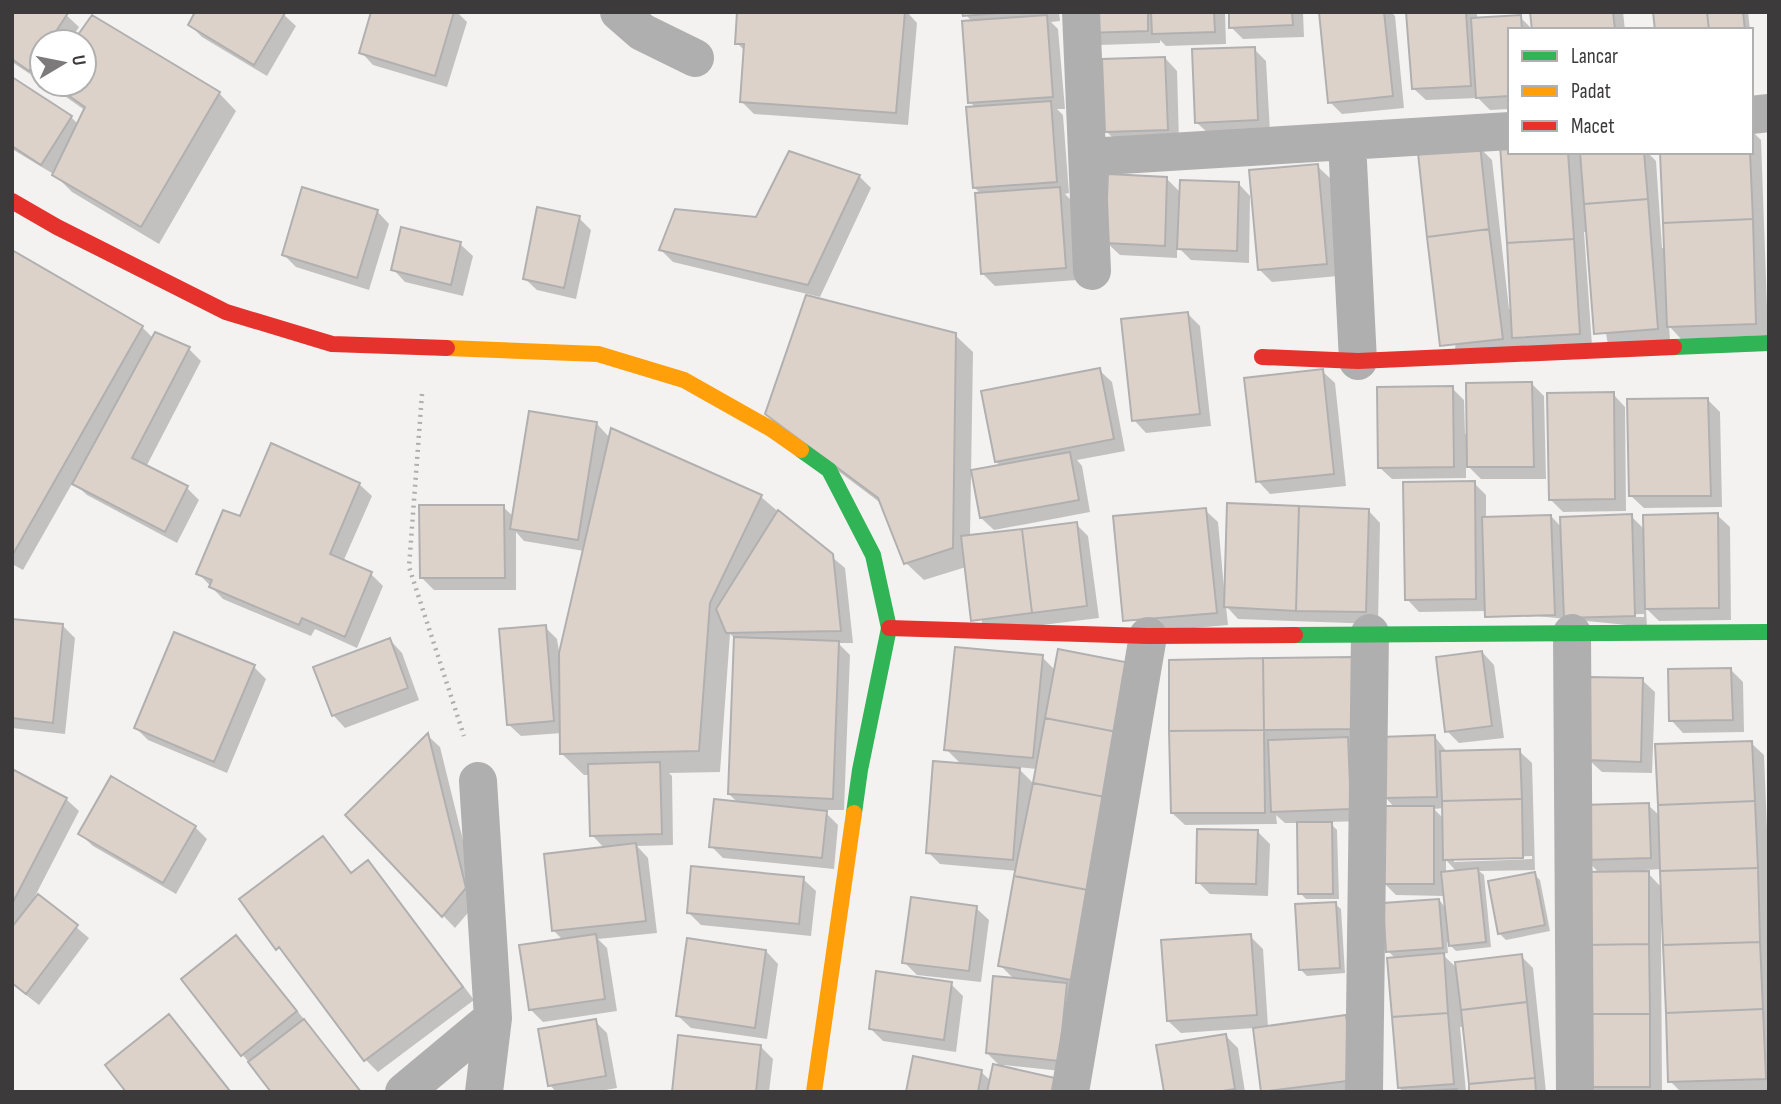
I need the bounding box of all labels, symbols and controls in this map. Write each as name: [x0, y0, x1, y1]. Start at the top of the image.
north arrow: [28, 28, 98, 98]
legend: [1508, 28, 1753, 154]
text: Lancar: [1571, 44, 1618, 69]
text: U: [66, 53, 90, 67]
text: Padat: [1571, 79, 1611, 104]
text: Macet: [1571, 114, 1615, 139]

